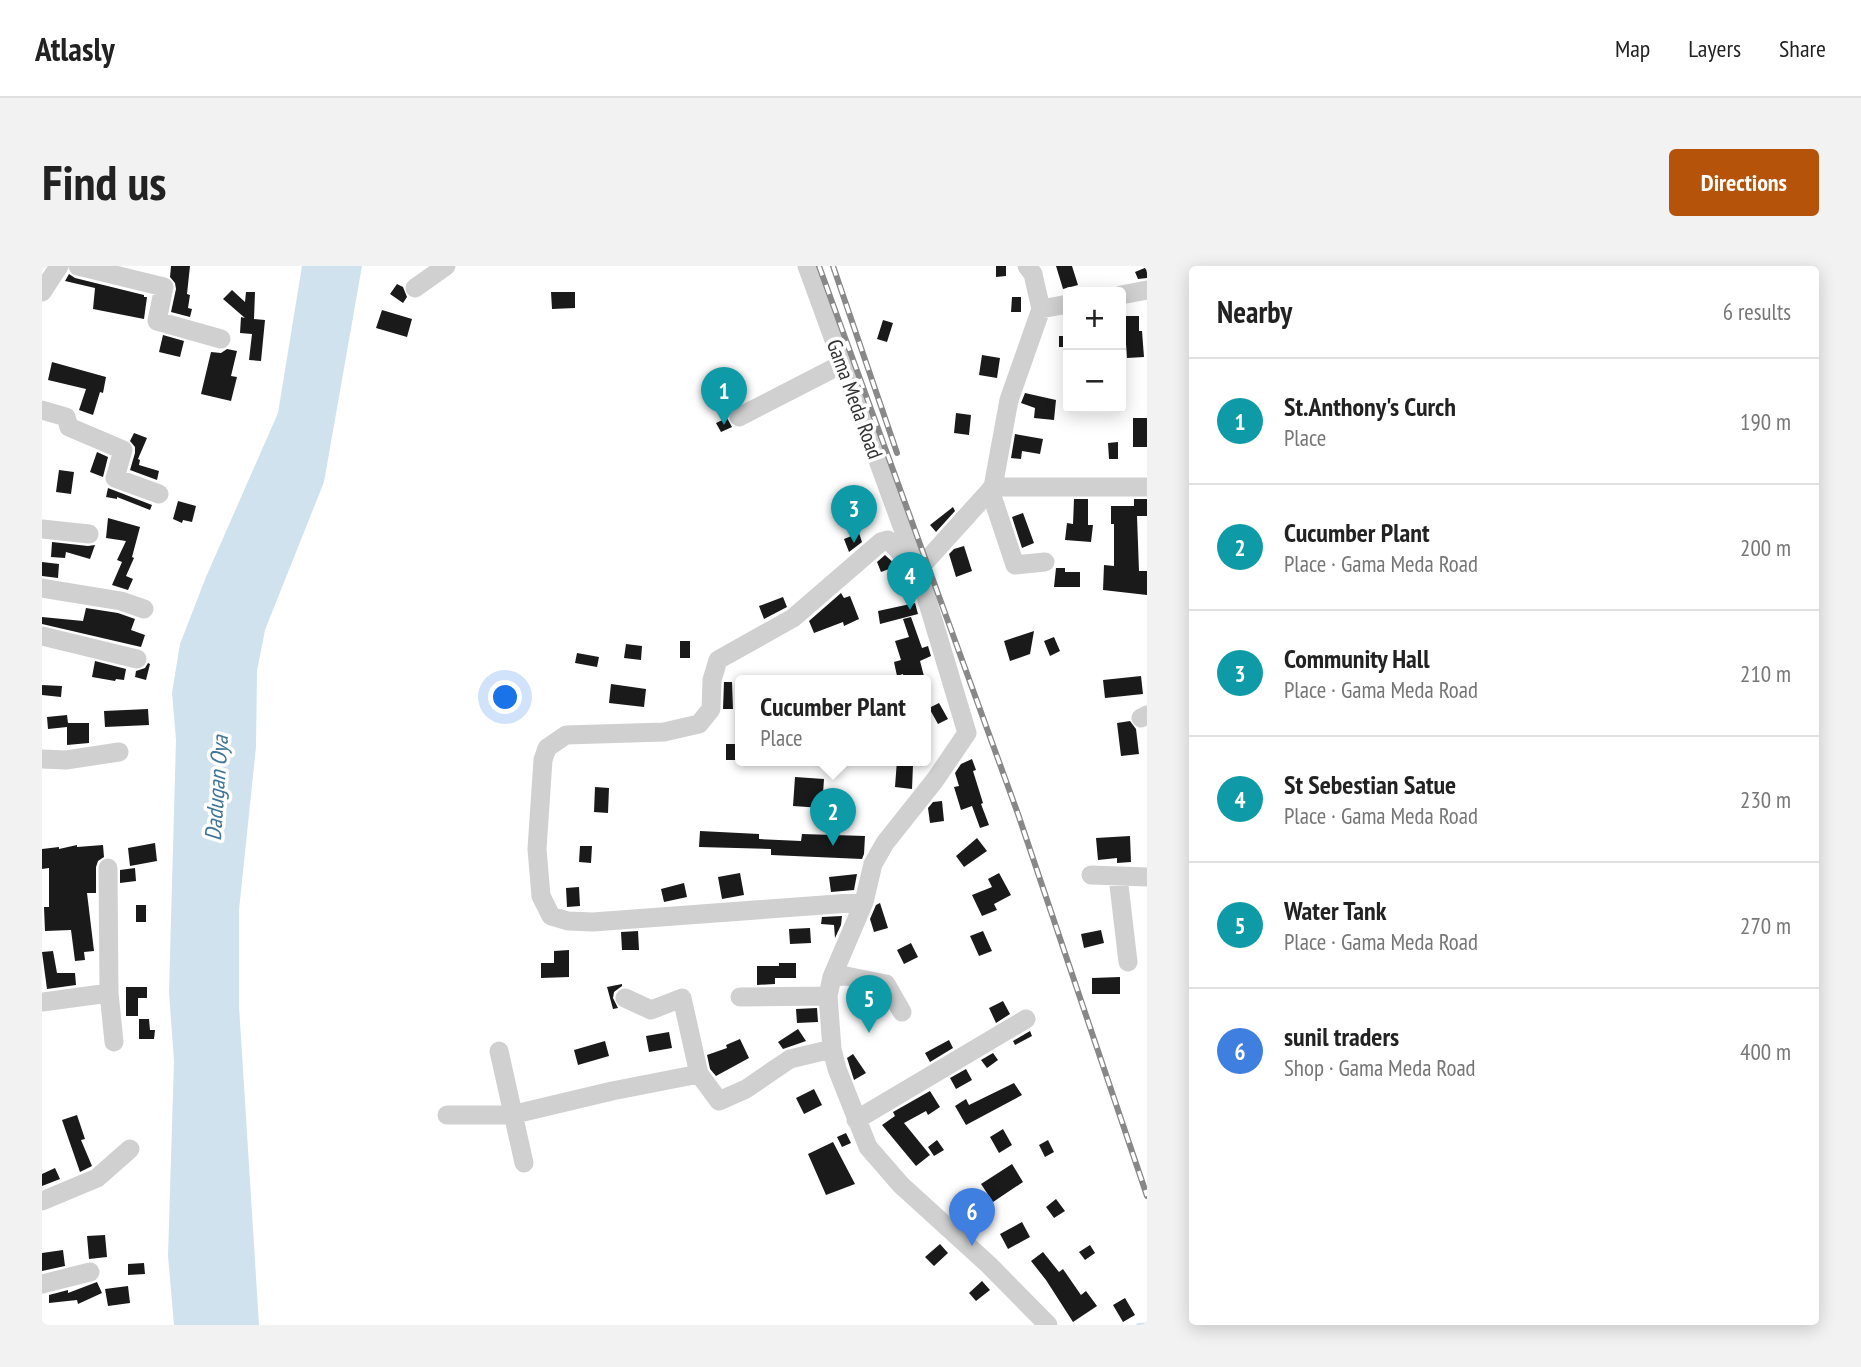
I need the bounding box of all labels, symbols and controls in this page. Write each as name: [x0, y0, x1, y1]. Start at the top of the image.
text: Atlasly: [35, 27, 115, 70]
text: Map: [1615, 33, 1650, 64]
text: Layers: [1688, 33, 1741, 64]
text: Share: [1779, 33, 1826, 64]
button: Directions: [1669, 149, 1819, 216]
text: Find us: [42, 150, 166, 214]
map controls: [1063, 287, 1126, 413]
button: +: [1063, 287, 1126, 350]
text: Nearby: [1217, 292, 1292, 331]
text: 6 results: [1723, 297, 1791, 326]
street label: Gama Meda Road: [821, 336, 889, 462]
button: −: [1063, 350, 1126, 413]
pin: 1: [701, 367, 747, 425]
text: St.Anthony's Curch: [1284, 390, 1456, 423]
text: 1: [1235, 407, 1246, 436]
text: 190 m: [1740, 407, 1791, 436]
text: Place: [1284, 423, 1326, 452]
pin: 3: [831, 485, 877, 543]
text: Cucumber Plant: [1284, 516, 1430, 549]
text: 2: [1235, 533, 1246, 562]
text: 200 m: [1740, 533, 1791, 562]
text: Place · Gama Meda Road: [1284, 549, 1478, 578]
pin: 4: [887, 552, 933, 610]
text: Community Hall: [1284, 642, 1430, 675]
text: 3: [1235, 659, 1246, 688]
text: 210 m: [1740, 659, 1791, 688]
popup: [735, 675, 931, 766]
text: Place · Gama Meda Road: [1284, 675, 1478, 704]
your location: [488, 680, 522, 714]
text: Cucumber Plant: [760, 690, 906, 723]
text: Place: [760, 723, 802, 752]
water label: Dadugan Oya: [198, 733, 234, 842]
text: St Sebestian Satue: [1284, 768, 1456, 801]
text: 4: [1235, 785, 1246, 814]
text: 230 m: [1740, 785, 1791, 814]
pin: 2: [810, 788, 856, 846]
text: Place · Gama Meda Road: [1284, 801, 1478, 830]
text: Water Tank: [1284, 894, 1386, 927]
text: 5: [1235, 911, 1246, 940]
text: 270 m: [1740, 911, 1791, 940]
text: Place · Gama Meda Road: [1284, 927, 1478, 956]
pin: 5: [846, 975, 892, 1033]
text: sunil traders: [1284, 1020, 1399, 1053]
text: 6: [1235, 1037, 1246, 1066]
text: 400 m: [1740, 1037, 1791, 1066]
text: Shop · Gama Meda Road: [1284, 1053, 1476, 1082]
pin: 6: [949, 1188, 995, 1246]

